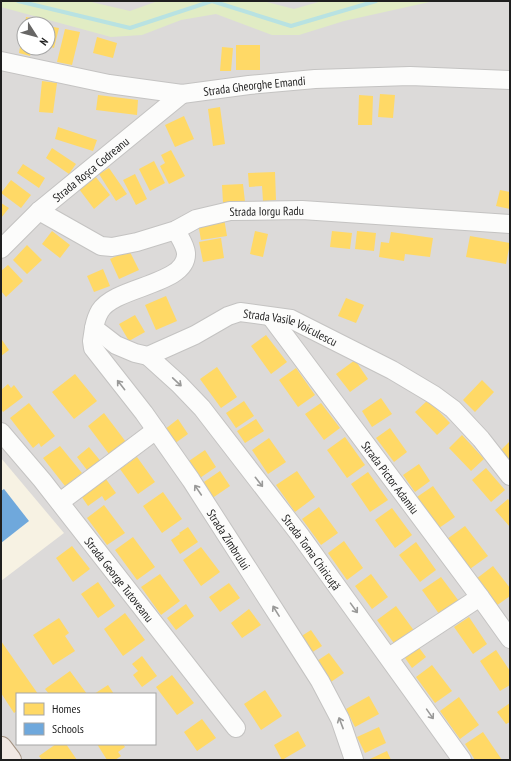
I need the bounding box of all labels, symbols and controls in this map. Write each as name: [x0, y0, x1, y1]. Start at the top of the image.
north arrow: [16, 16, 56, 56]
text: N: [37, 35, 52, 48]
street label: Strada Gheorghe Emandi: [202, 72, 306, 99]
street label: Strada Roșca Codreanu: [49, 133, 132, 205]
street label: Strada Iorgu Radu: [229, 202, 304, 219]
street label: Strada Vasile Voiculescu: [243, 305, 340, 349]
one-way arrow: [172, 377, 182, 386]
one-way arrow: [117, 379, 126, 390]
street label: Strada Pictor Adamiu: [359, 438, 423, 517]
one-way arrow: [255, 476, 264, 487]
one-way arrow: [193, 484, 201, 496]
street label: Strada Zimbrului: [204, 506, 254, 572]
street label: Strada Toma Chiricuță: [279, 511, 345, 593]
street label: Strada George Tutoveanu: [82, 534, 157, 625]
one-way arrow: [350, 603, 358, 614]
one-way arrow: [271, 605, 279, 617]
legend: [16, 693, 156, 745]
text: Homes: [52, 701, 80, 716]
one-way arrow: [426, 708, 434, 719]
one-way arrow: [336, 718, 344, 730]
text: Schools: [52, 721, 84, 736]

